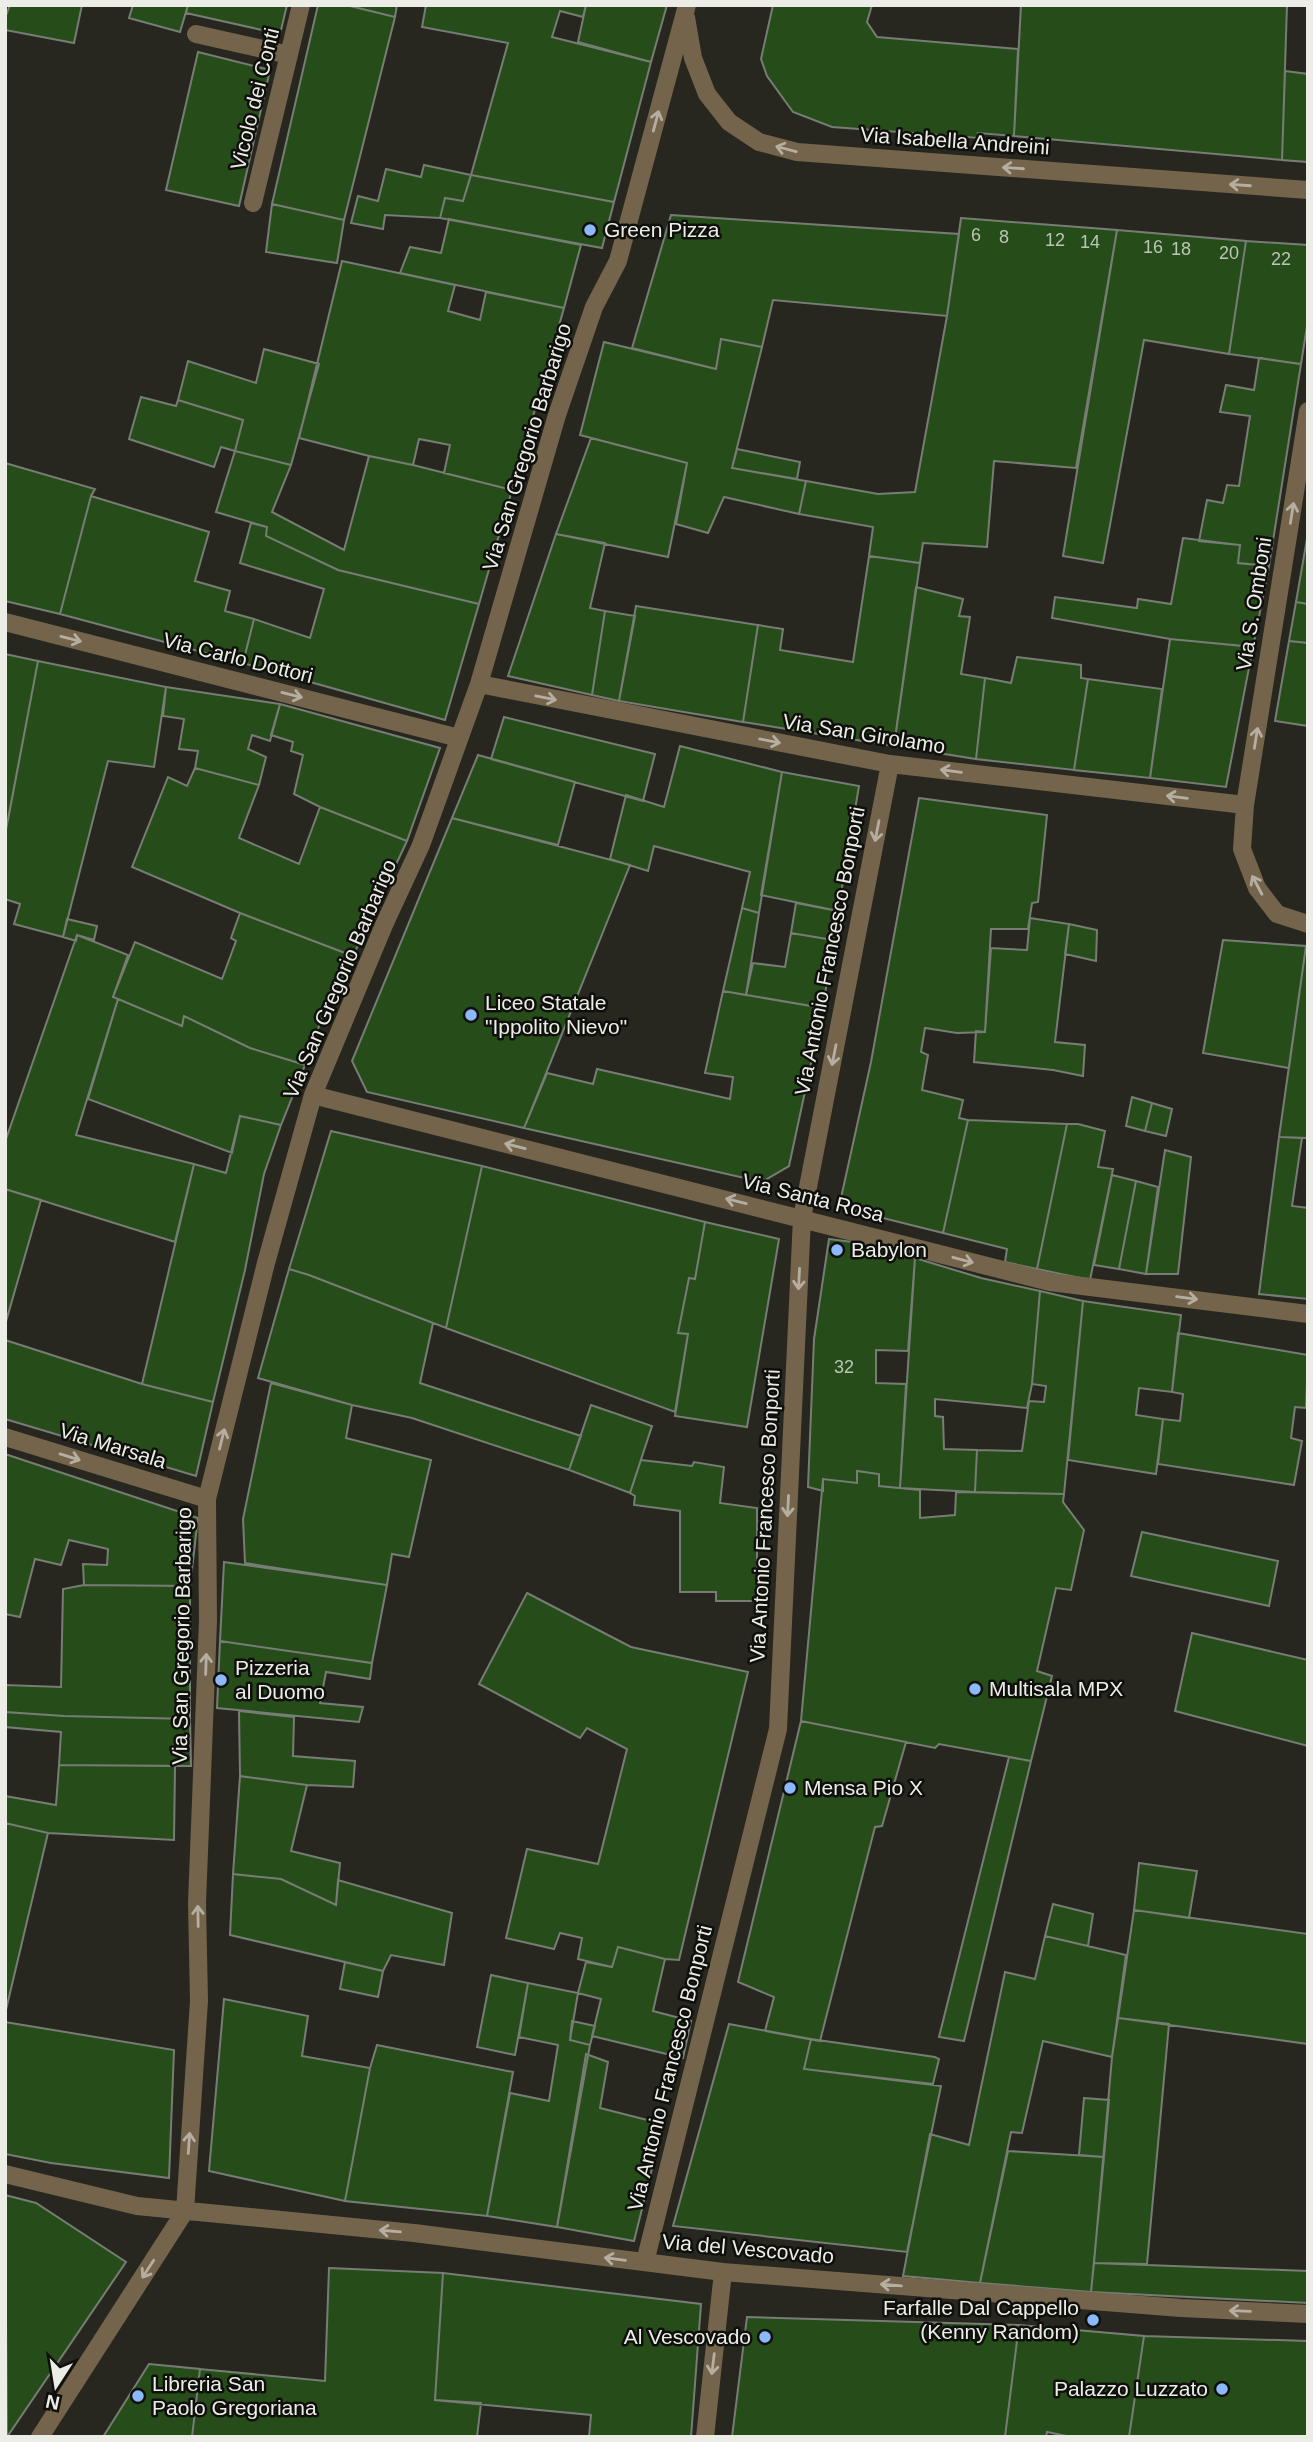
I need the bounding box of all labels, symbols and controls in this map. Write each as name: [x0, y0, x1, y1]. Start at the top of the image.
street label: Vicolo dei Conti: [226, 25, 283, 172]
one-way arrow: [650, 110, 663, 133]
street label: Via Isabella Andreini: [860, 122, 1051, 159]
one-way arrow: [776, 142, 798, 155]
one-way arrow: [1002, 161, 1025, 174]
one-way arrow: [1229, 178, 1251, 191]
place label: Green Pizza: [604, 218, 720, 241]
marker: Green Pizza: [582, 222, 598, 238]
house number: 6: [971, 225, 981, 245]
house number: 8: [999, 227, 1009, 247]
house number: 12: [1045, 230, 1065, 250]
house number: 14: [1080, 232, 1100, 252]
house number: 16: [1143, 237, 1163, 257]
house number: 18: [1171, 239, 1191, 259]
house number: 20: [1219, 243, 1239, 263]
house number: 22: [1271, 249, 1291, 269]
street label: Via San Gregorio Barbarigo: [478, 320, 575, 573]
one-way arrow: [1286, 502, 1299, 525]
street label: Via S. Omboni: [1232, 535, 1275, 672]
street label: Via Carlo Dottori: [161, 628, 315, 687]
one-way arrow: [60, 633, 82, 646]
one-way arrow: [280, 689, 303, 702]
one-way arrow: [534, 691, 557, 705]
street label: Via San Girolamo: [781, 709, 947, 758]
one-way arrow: [1250, 727, 1263, 749]
one-way arrow: [758, 735, 780, 748]
one-way arrow: [941, 765, 963, 778]
one-way arrow: [1167, 791, 1189, 804]
street label: Via Antonio Francesco Bonporti: [790, 805, 869, 1097]
one-way arrow: [869, 819, 883, 842]
street label: Via San Gregorio Barbarigo: [279, 856, 400, 1102]
one-way arrow: [1249, 875, 1263, 895]
place label: Liceo Statale "Ippolito Nievo": [485, 991, 627, 1038]
marker: Liceo Statale "Ippolito Nievo": [463, 1007, 479, 1023]
one-way arrow: [826, 1043, 840, 1066]
one-way arrow: [504, 1139, 527, 1152]
street label: Via Santa Rosa: [740, 1169, 887, 1226]
one-way arrow: [725, 1194, 748, 1207]
place label: Babylon: [851, 1238, 927, 1261]
marker: Babylon: [829, 1242, 845, 1258]
one-way arrow: [951, 1254, 974, 1267]
one-way arrow: [793, 1267, 806, 1290]
one-way arrow: [1175, 1291, 1198, 1304]
house number: 32: [834, 1357, 854, 1377]
street label: Via Antonio Francesco Bonporti: [745, 1369, 784, 1663]
street label: Via Marsala: [57, 1418, 170, 1473]
one-way arrow: [216, 1428, 229, 1450]
one-way arrow: [59, 1452, 81, 1464]
one-way arrow: [782, 1495, 795, 1518]
street label: Via San Gregorio Barbarigo: [168, 1507, 195, 1765]
one-way arrow: [200, 1653, 213, 1676]
place label: Pizzeria al Duomo: [235, 1656, 325, 1703]
marker: Pizzeria al Duomo: [213, 1672, 229, 1688]
place label: Multisala MPX: [989, 1677, 1123, 1700]
marker: Multisala MPX: [967, 1681, 983, 1697]
place label: Mensa Pio X: [804, 1776, 923, 1799]
marker: Mensa Pio X: [782, 1780, 798, 1796]
one-way arrow: [191, 1905, 204, 1928]
street label: Via Antonio Francesco Bonporti: [623, 1923, 716, 2213]
one-way arrow: [183, 2132, 196, 2155]
one-way arrow: [379, 2224, 401, 2237]
street label: Via del Vescovado: [661, 2230, 835, 2267]
one-way arrow: [605, 2252, 627, 2265]
one-way arrow: [141, 2258, 155, 2278]
one-way arrow: [880, 2278, 902, 2291]
place label: Farfalle Dal Cappello (Kenny Random): [883, 2296, 1079, 2343]
one-way arrow: [1228, 2304, 1251, 2317]
marker: Farfalle Dal Cappello (Kenny Random): [1085, 2312, 1101, 2328]
place label: Al Vescovado: [624, 2325, 751, 2348]
marker: Al Vescovado: [757, 2329, 773, 2345]
north arrow: [21, 2351, 91, 2421]
one-way arrow: [706, 2352, 719, 2375]
place label: Libreria San Paolo Gregoriana: [152, 2372, 317, 2419]
place label: Palazzo Luzzato: [1054, 2377, 1208, 2400]
marker: Palazzo Luzzato: [1214, 2381, 1230, 2397]
marker: Libreria San Paolo Gregoriana: [130, 2388, 146, 2404]
text: N: [44, 2390, 61, 2414]

